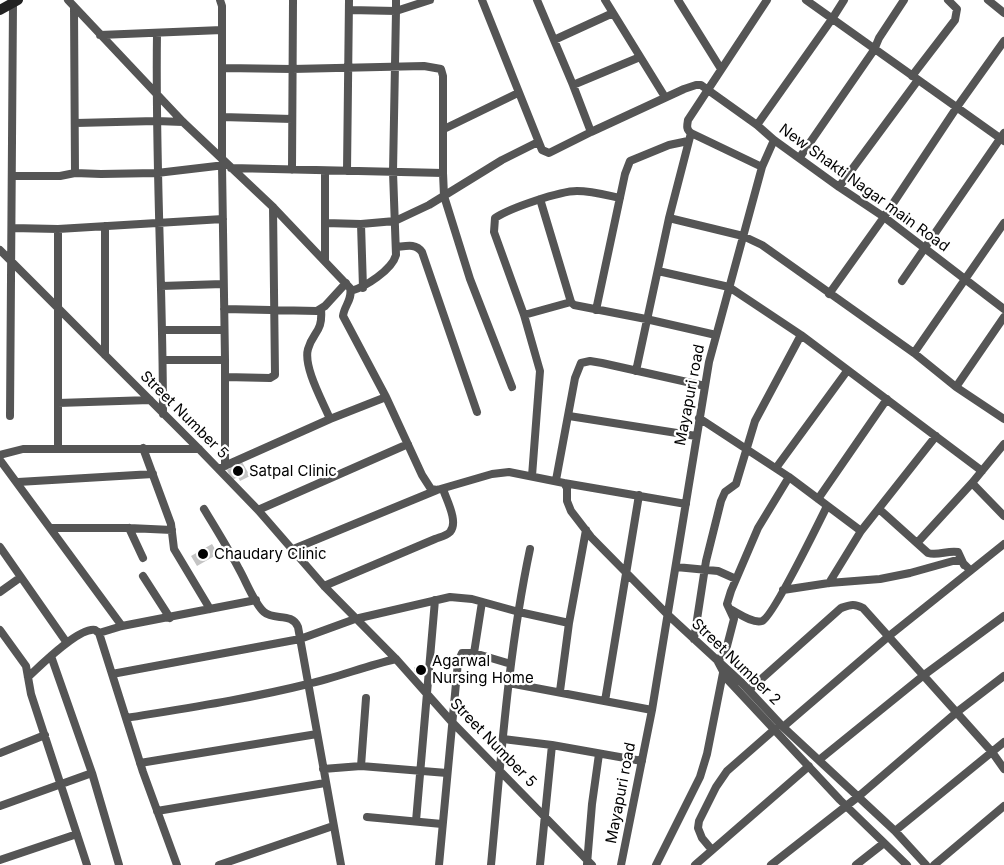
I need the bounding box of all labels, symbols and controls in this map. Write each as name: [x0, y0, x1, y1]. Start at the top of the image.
street label: New Shakti Nagar main Road: [775, 120, 953, 256]
street label: Mayapuri road: [671, 343, 709, 447]
street label: Street Number 5: [136, 367, 232, 463]
place label: Satpal Clinic: [249, 462, 337, 480]
marker: Satpal Clinic: [231, 464, 245, 478]
place label: Chaudary Clinic: [214, 545, 327, 563]
marker: Chaudary Clinic: [196, 547, 210, 561]
street label: Street Number 2: [688, 615, 784, 709]
place label: Agarwal Nursing Home: [432, 652, 534, 687]
marker: Agarwal Nursing Home: [414, 663, 428, 677]
street label: Street Number 5: [446, 695, 540, 791]
street label: Mayapuri road: [602, 741, 640, 845]

